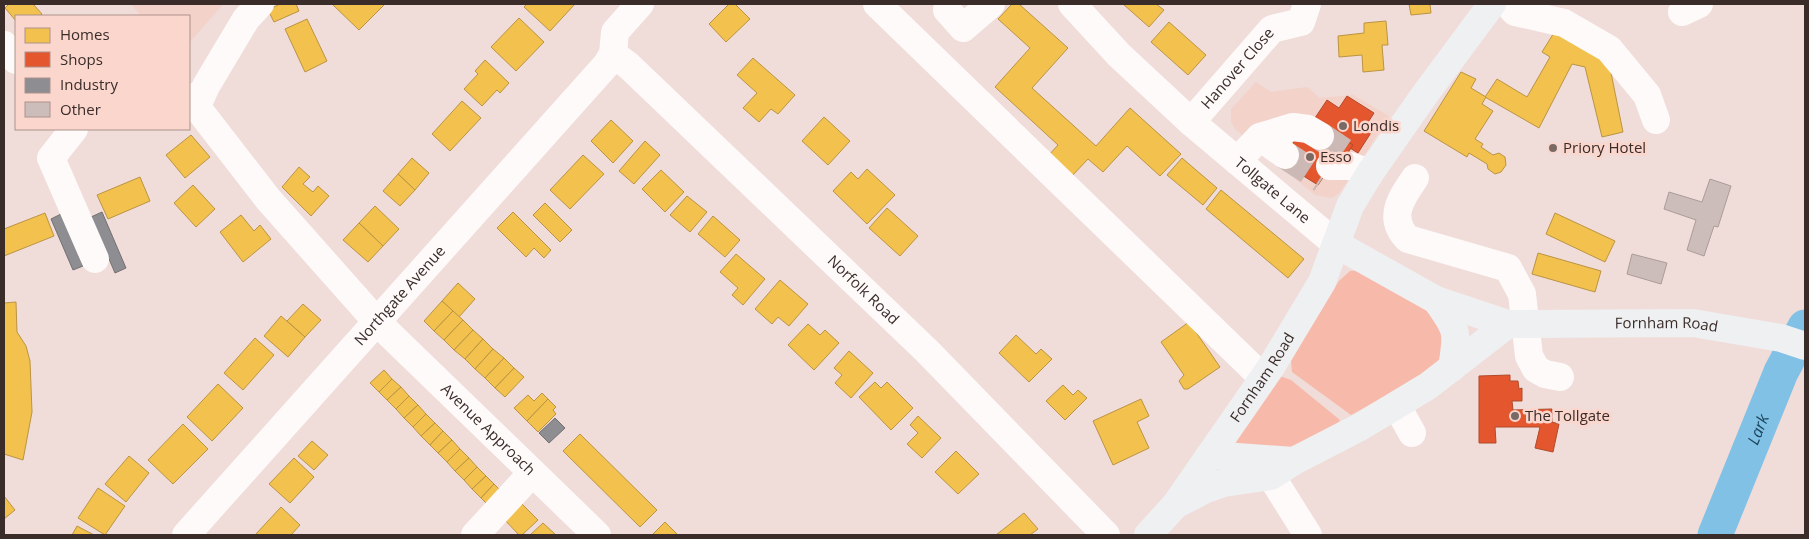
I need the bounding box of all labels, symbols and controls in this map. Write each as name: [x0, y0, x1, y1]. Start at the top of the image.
legend: [15, 15, 190, 130]
street label: Hanover Close: [1196, 23, 1278, 113]
text: Homes: [60, 24, 110, 44]
text: Shops: [60, 49, 103, 69]
text: Industry: [60, 74, 118, 94]
text: Other: [60, 99, 101, 119]
place label: Londis: [1353, 115, 1399, 135]
marker: Londis: [1337, 120, 1349, 132]
place label: Priory Hotel: [1563, 137, 1646, 157]
marker: Priory Hotel: [1547, 142, 1559, 154]
place label: Esso: [1320, 146, 1352, 166]
marker: Esso: [1304, 151, 1316, 163]
street label: Tollgate Lane: [1231, 152, 1315, 227]
street label: Northgate Avenue: [349, 241, 449, 349]
street label: Norfolk Road: [824, 250, 904, 328]
street label: Fornham Road: [1615, 312, 1720, 336]
street label: Fornham Road: [1225, 329, 1298, 426]
street label: Avenue Approach: [437, 379, 540, 479]
place label: The Tollgate: [1525, 405, 1610, 425]
marker: The Tollgate: [1509, 410, 1521, 422]
water label: Lark: [1742, 410, 1774, 448]

